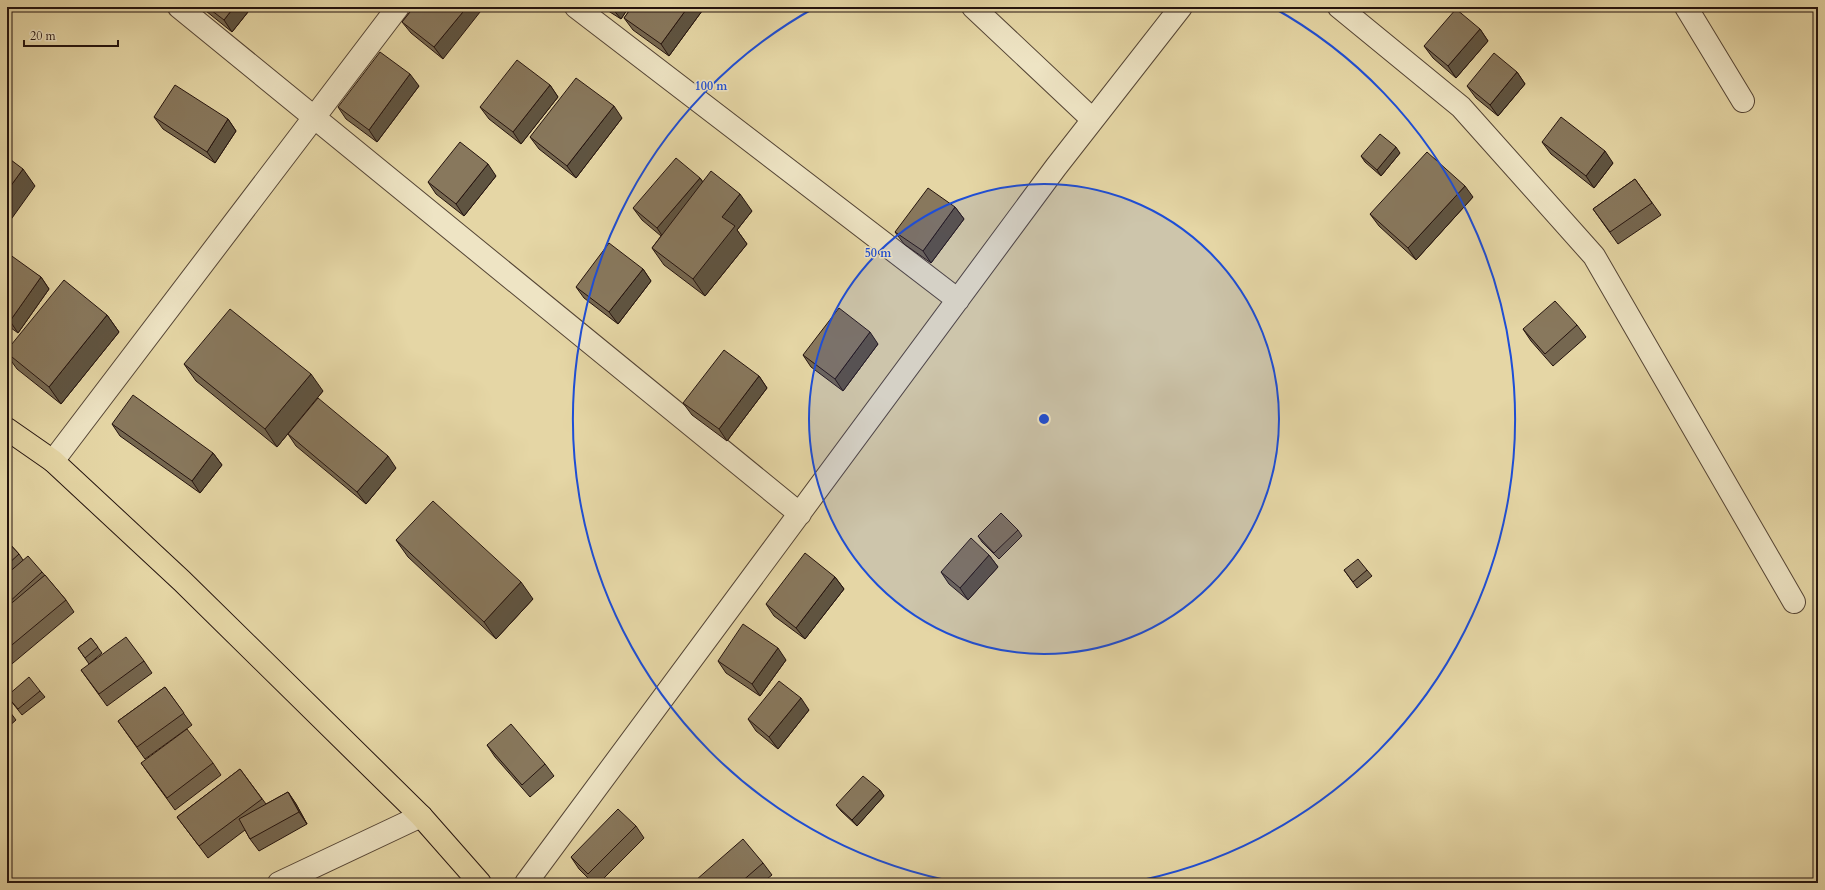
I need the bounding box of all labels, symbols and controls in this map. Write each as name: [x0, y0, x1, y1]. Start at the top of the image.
scale bar: [24, 22, 118, 48]
text: 20 m: [30, 28, 57, 44]
text: 100 m: [695, 78, 728, 94]
text: 50 m: [865, 245, 892, 261]
centre of rings: [1037, 412, 1051, 426]

